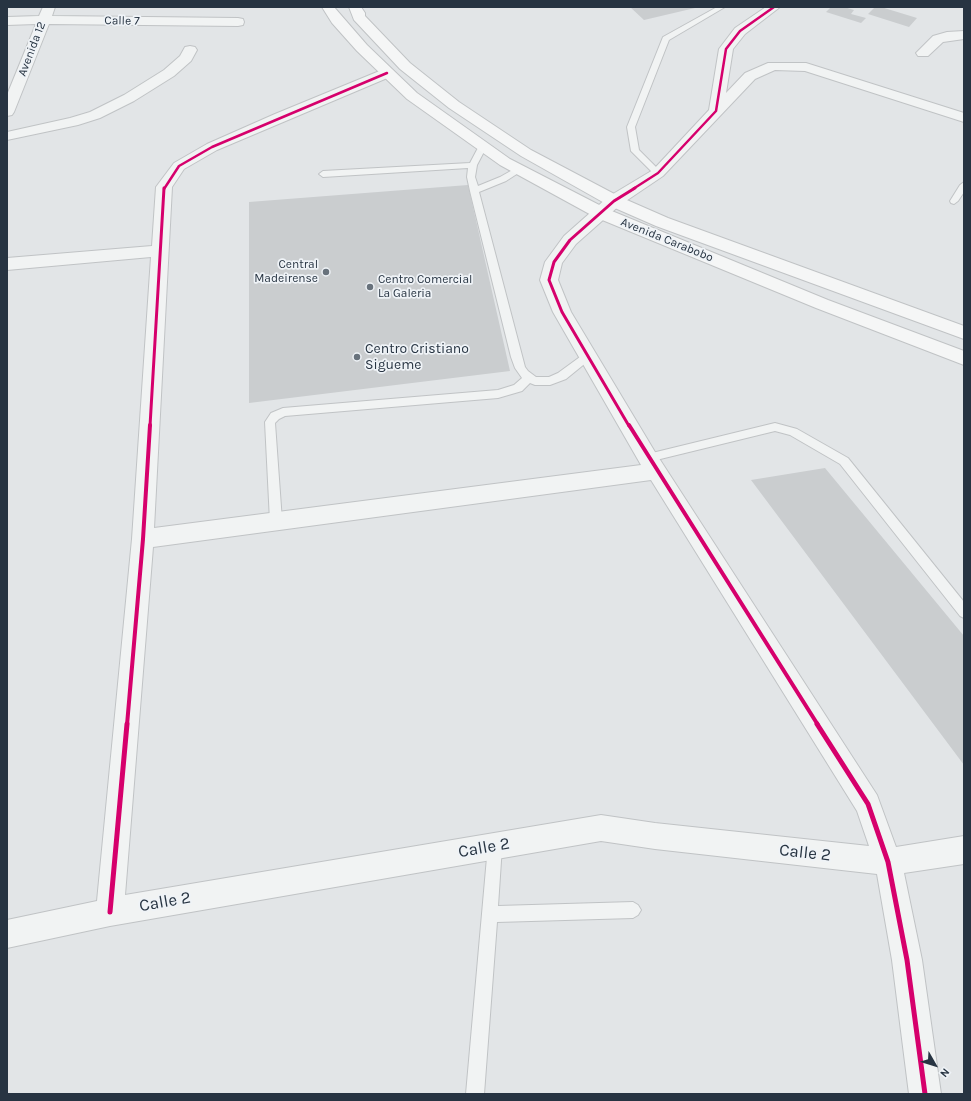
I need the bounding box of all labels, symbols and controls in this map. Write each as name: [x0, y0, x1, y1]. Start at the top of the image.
street label: Calle 7: [104, 13, 140, 29]
street label: Avenida 12: [15, 20, 49, 78]
street label: Avenida Carabobo: [619, 215, 715, 265]
place label: Central Madeirense: [254, 258, 318, 286]
marker: Central Madeirense: [321, 267, 331, 277]
place label: Centro Comercial La Galeria: [378, 273, 472, 301]
marker: Centro Comercial La Galeria: [365, 282, 375, 292]
place label: Centro Cristiano Sigueme: [365, 341, 469, 374]
marker: Centro Cristiano Sigueme: [352, 352, 362, 362]
street label: Calle 2: [457, 833, 511, 863]
street label: Calle 2: [778, 840, 832, 866]
street label: Calle 2: [138, 887, 192, 917]
north arrow: [915, 1045, 955, 1085]
text: N: [937, 1066, 952, 1080]

